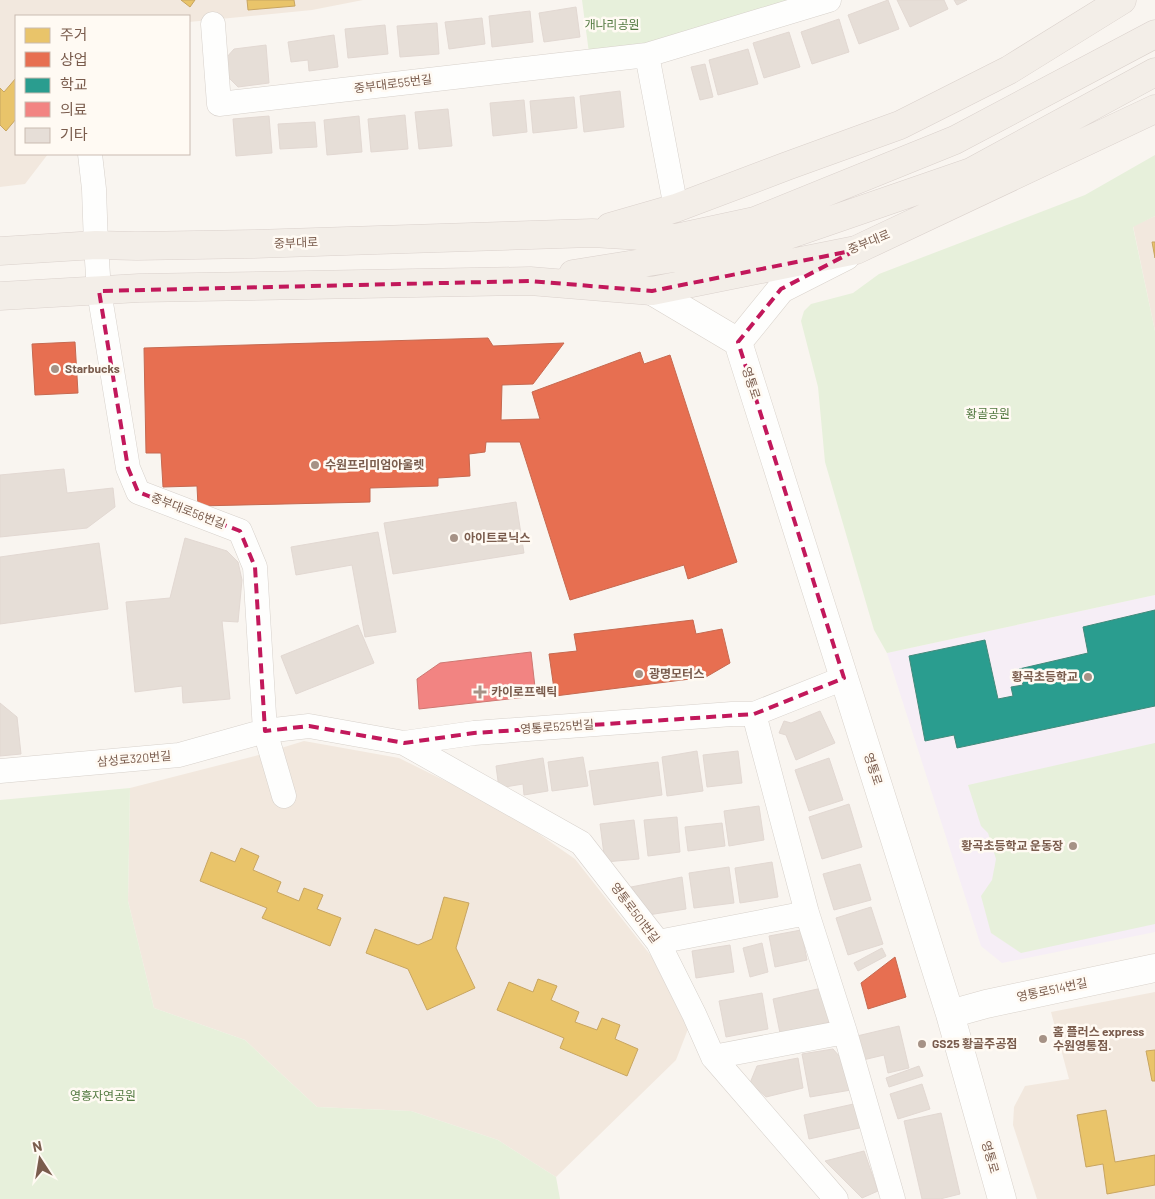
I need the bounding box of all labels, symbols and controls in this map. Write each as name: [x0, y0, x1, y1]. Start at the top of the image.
legend: [15, 15, 190, 155]
park label: 개나리공원: [584, 17, 640, 31]
text: 주거: [60, 25, 88, 43]
text: 상업: [60, 50, 88, 68]
street label: 중부대로55번길: [353, 71, 433, 95]
text: 학교: [60, 75, 88, 93]
text: 의료: [60, 100, 88, 118]
text: 기타: [60, 125, 88, 143]
street label: 중부대로: [846, 226, 892, 256]
street label: 중부대로: [274, 234, 318, 250]
place label: Starbucks: [65, 361, 120, 375]
marker: Starbucks: [49, 363, 61, 375]
street label: 영통로: [740, 365, 764, 401]
park label: 황골공원: [966, 406, 1010, 420]
place label: 수원프리미엄아울렛: [325, 457, 424, 471]
marker: 수원프리미엄아울렛: [309, 459, 321, 471]
street label: 중부대로56번길: [149, 489, 228, 531]
place label: 아이트로닉스: [464, 530, 530, 544]
marker: 아이트로닉스: [448, 532, 460, 544]
place label: 광명모터스: [649, 666, 704, 680]
marker: 광명모터스: [633, 668, 645, 680]
place label: 황곡초등학교: [1012, 669, 1078, 683]
marker: 황곡초등학교: [1082, 671, 1094, 683]
place label: 카이로프렉틱: [491, 684, 557, 698]
marker: 카이로프렉틱: [473, 685, 487, 699]
street label: 영통로525번길: [520, 716, 594, 736]
street label: 삼성로320번길: [96, 748, 172, 768]
street label: 영통로: [862, 751, 886, 787]
place label: 황곡초등학교 운동장: [961, 838, 1063, 852]
marker: 황곡초등학교 운동장: [1067, 840, 1079, 852]
street label: 영통로501번길: [609, 879, 663, 945]
street label: 영통로514번길: [1015, 975, 1088, 1003]
place label: 홈 플러스 express 수원영통점.: [1053, 1024, 1144, 1052]
marker: 홈 플러스 express 수원영통점.: [1037, 1033, 1049, 1045]
place label: GS25 황골주공점: [932, 1036, 1017, 1050]
marker: GS25 황골주공점: [916, 1038, 928, 1050]
park label: 영흥자연공원: [70, 1088, 136, 1102]
north arrow: [15, 1134, 65, 1184]
text: N: [31, 1137, 44, 1155]
street label: 영통로: [980, 1139, 1002, 1175]

